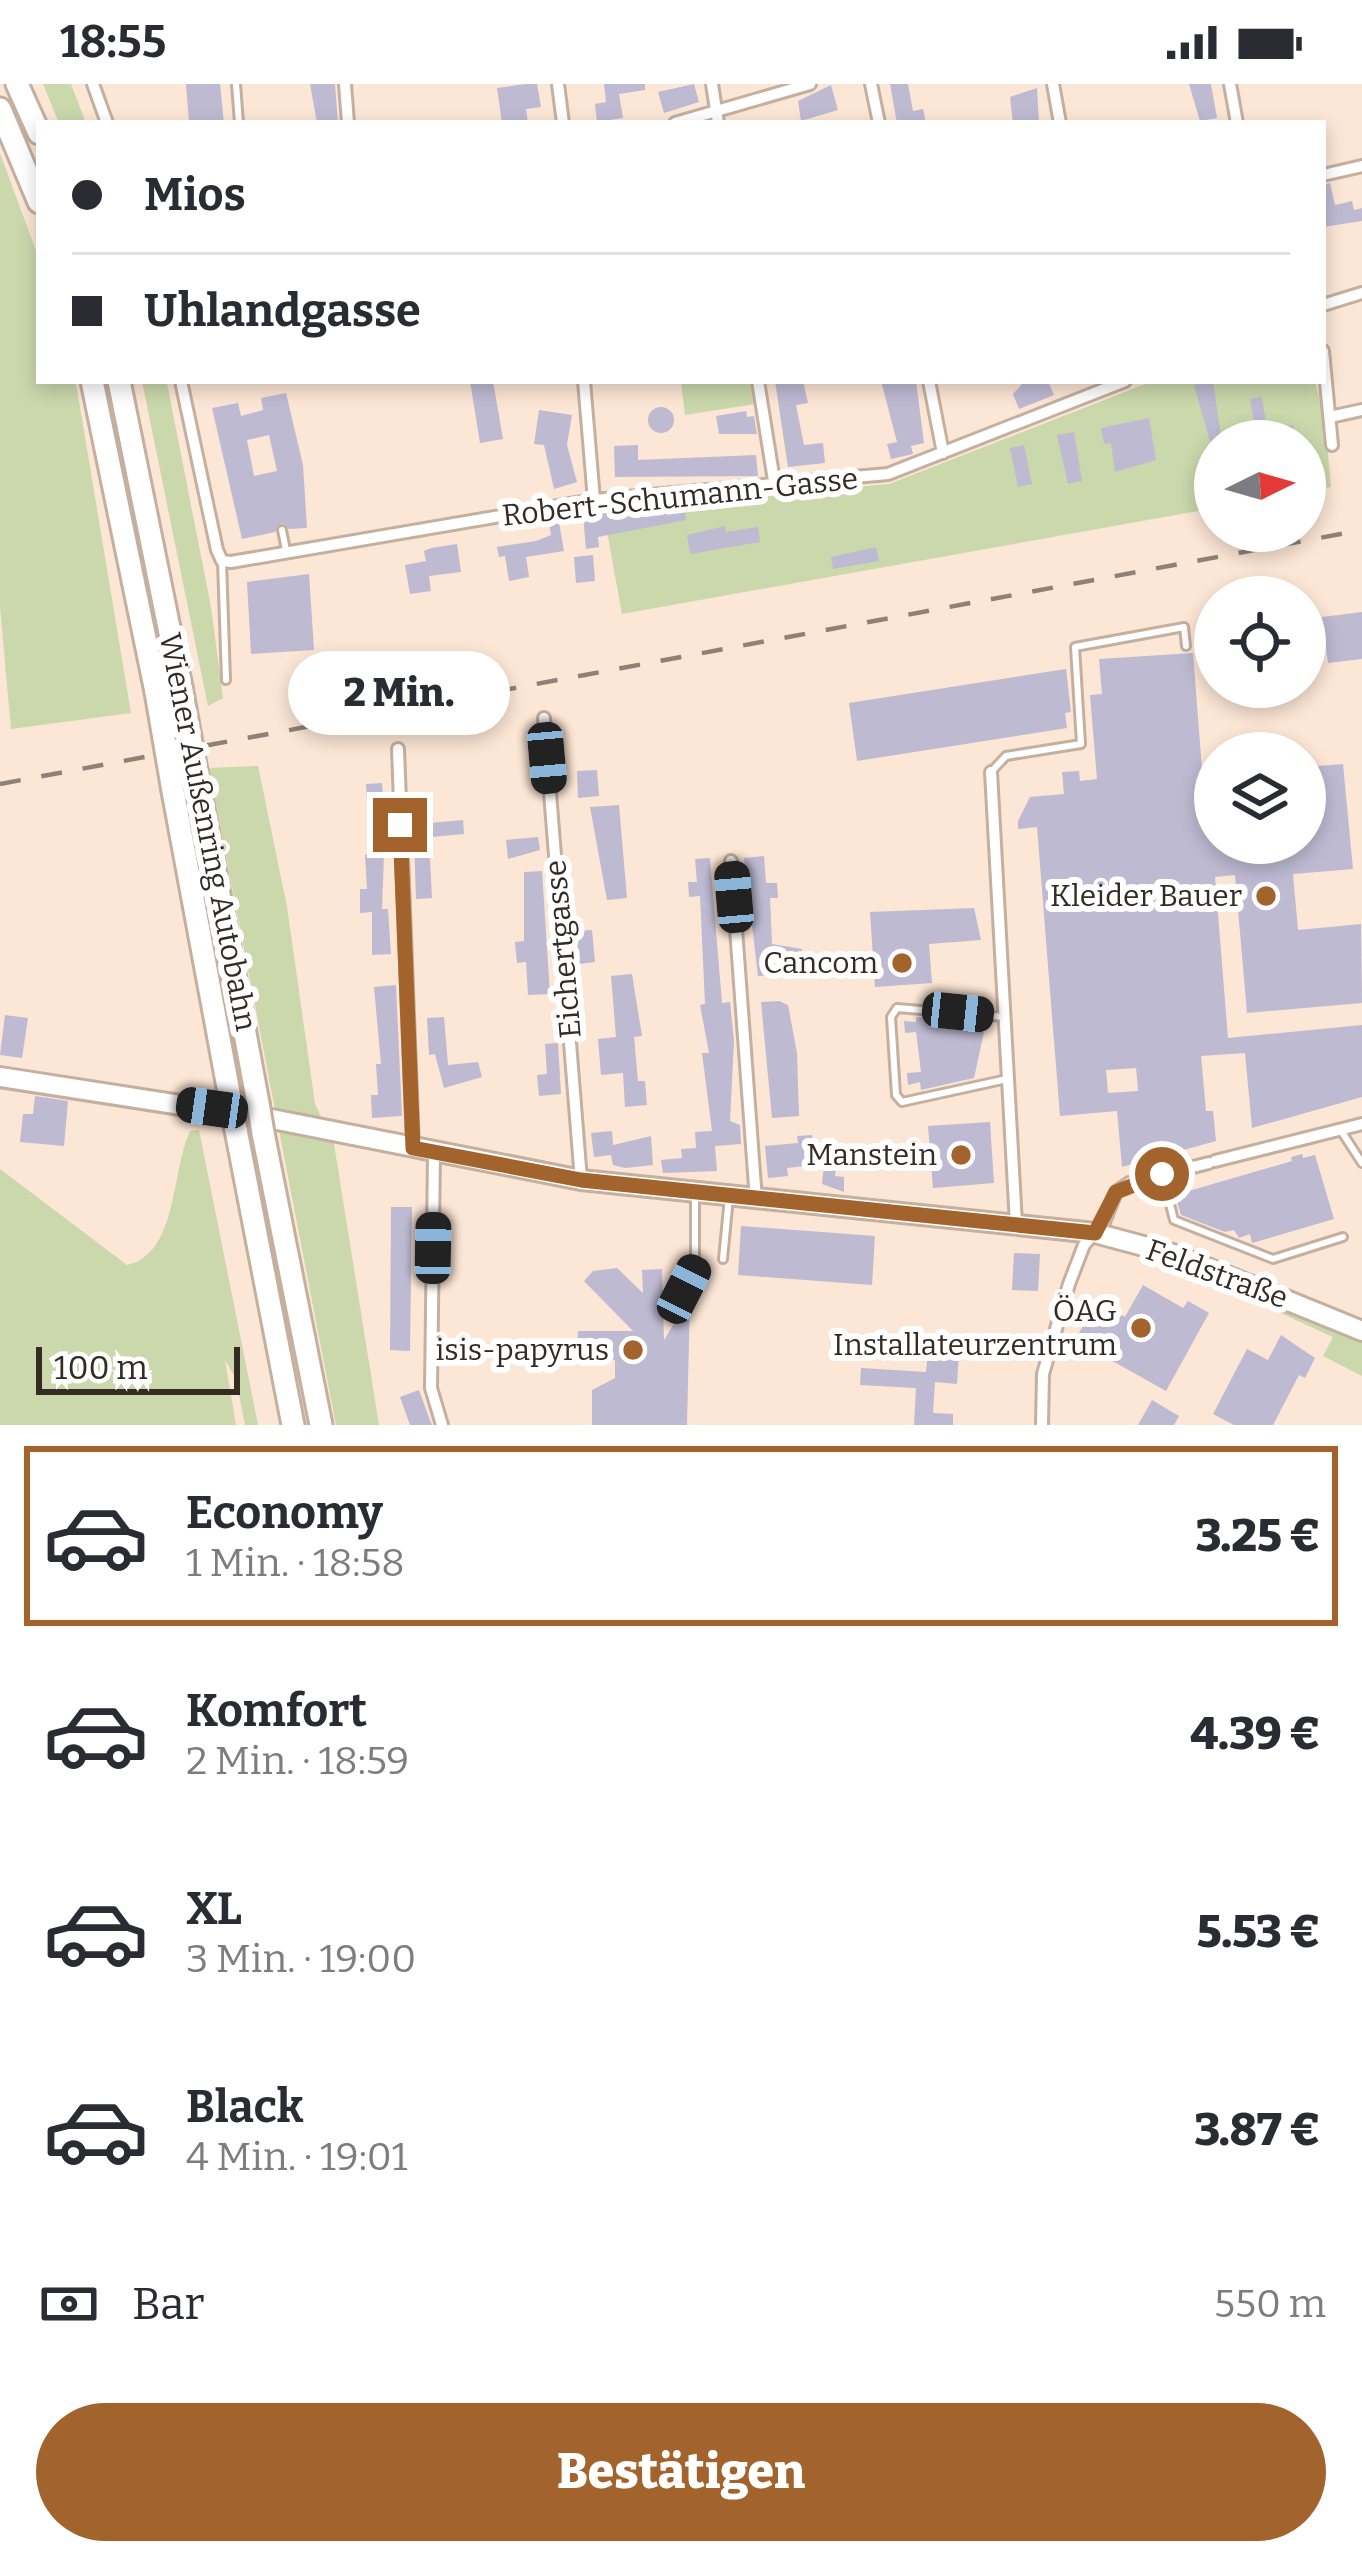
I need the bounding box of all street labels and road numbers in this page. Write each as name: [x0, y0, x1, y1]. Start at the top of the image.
street label: Robert-Schumann-Gasse: [500, 460, 860, 534]
street label: Wiener Außenring Autobahn: [152, 630, 264, 1034]
street label: Eichertgasse: [537, 858, 589, 1040]
street label: Feldstraße: [1141, 1232, 1293, 1316]

